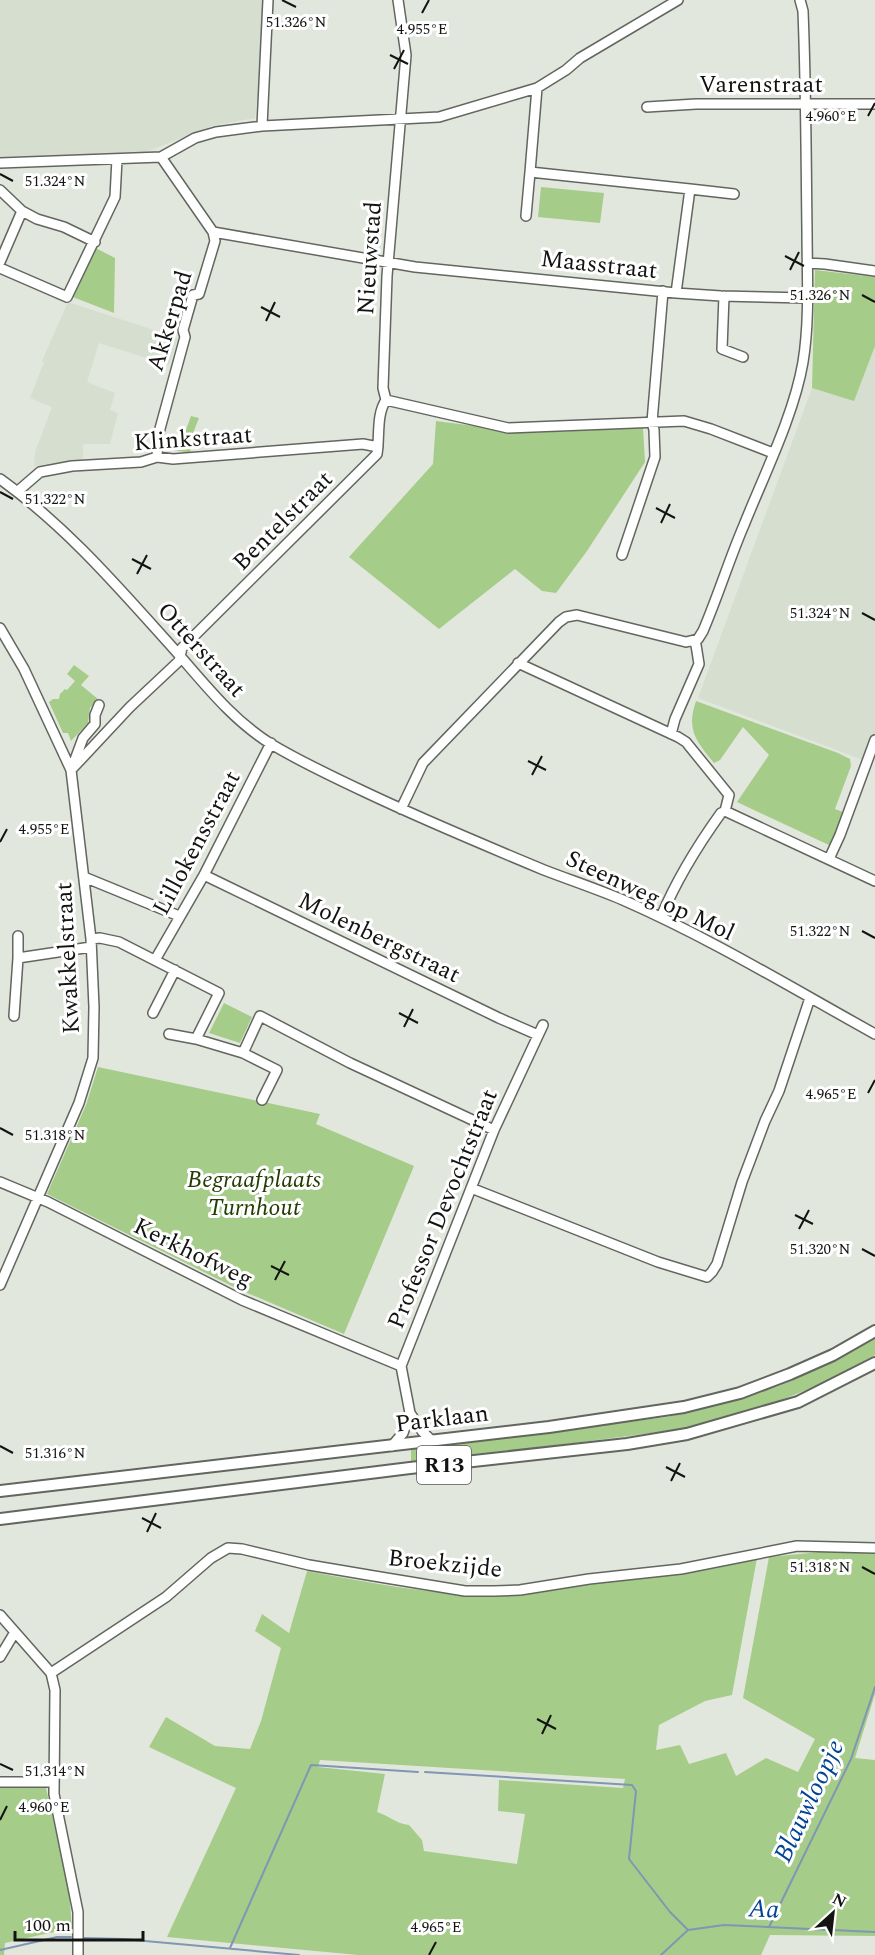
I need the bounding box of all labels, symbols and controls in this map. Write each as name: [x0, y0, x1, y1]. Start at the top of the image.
text: 51.326°N: [266, 11, 326, 34]
text: 4.955°E: [396, 18, 448, 41]
street label: Varenstraat: [699, 67, 823, 103]
text: 4.960°E: [805, 105, 857, 128]
text: 51.324°N: [25, 170, 85, 193]
street label: Nieuwstad: [348, 200, 392, 316]
street label: Maasstraat: [539, 241, 659, 289]
street label: Akkerpad: [138, 266, 202, 376]
text: 51.326°N: [790, 284, 850, 307]
street label: Klinkstraat: [132, 417, 254, 461]
street label: Bentelstraat: [225, 463, 341, 579]
text: 51.322°N: [25, 488, 85, 511]
street label: Otterstraat: [148, 594, 254, 706]
text: 51.324°N: [790, 602, 850, 625]
street label: Lillokensstraat: [144, 764, 250, 922]
text: 4.955°E: [18, 818, 70, 841]
street label: Steenweg op Mol: [560, 841, 740, 951]
street label: Kwakkelstraat: [46, 881, 90, 1035]
street label: Molenbergstraat: [292, 883, 466, 993]
text: 51.322°N: [790, 920, 850, 943]
text: 4.965°E: [805, 1083, 857, 1106]
street label: Professor Devochtstraat: [378, 1084, 508, 1334]
text: 51.318°N: [25, 1124, 85, 1147]
park label: Begraafplaats Turnhout: [187, 1162, 322, 1226]
street label: Kerkhofweg: [127, 1209, 259, 1297]
text: 51.320°N: [790, 1238, 850, 1261]
street label: Parklaan: [393, 1395, 491, 1443]
text: 51.316°N: [25, 1442, 85, 1465]
road number: R13: [417, 1446, 471, 1484]
street label: Broekzijde: [386, 1540, 504, 1588]
text: 51.318°N: [790, 1556, 850, 1579]
water label: Blauwloopje: [763, 1733, 855, 1869]
text: 51.314°N: [25, 1760, 85, 1783]
text: 4.960°E: [18, 1796, 70, 1819]
north arrow: [803, 1883, 863, 1943]
text: N: [828, 1887, 851, 1914]
water label: Aa: [747, 1888, 780, 1930]
scale bar: [15, 1904, 142, 1942]
text: 100 m: [24, 1912, 71, 1939]
text: 4.965°E: [410, 1916, 462, 1939]

